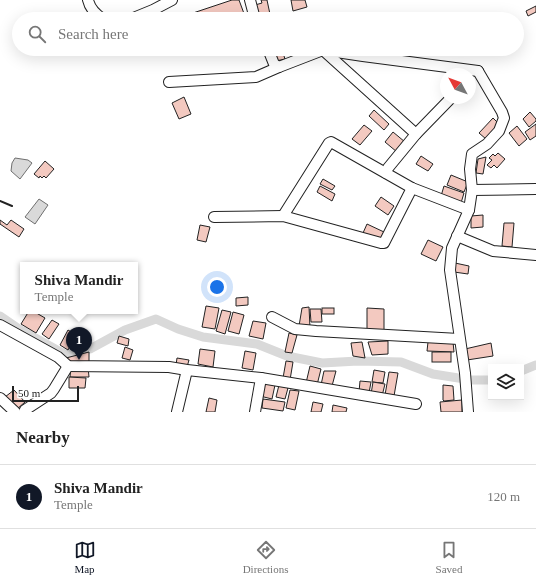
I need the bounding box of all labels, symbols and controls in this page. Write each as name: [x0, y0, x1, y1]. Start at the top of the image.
search box: [12, 12, 524, 56]
icon: search: [26, 23, 48, 45]
text: Search here: [58, 26, 128, 42]
north arrow: [440, 68, 476, 104]
popup: [20, 262, 138, 314]
text: Shiva Mandir: [35, 272, 123, 288]
your location: [207, 277, 227, 297]
text: Temple: [35, 289, 73, 304]
pin: 1: [66, 327, 92, 360]
map controls: [488, 364, 524, 400]
button: layers: [488, 364, 524, 400]
scale bar: [12, 384, 79, 403]
text: 50 m: [18, 387, 40, 399]
text: Nearby: [16, 428, 70, 447]
text: Shiva Mandir: [54, 480, 143, 496]
text: 1: [26, 489, 32, 504]
text: 120 m: [487, 489, 520, 504]
text: Temple: [54, 497, 93, 512]
tab: Map: [74, 539, 96, 575]
tab: Directions: [243, 539, 288, 575]
tab: Saved: [436, 539, 462, 575]

